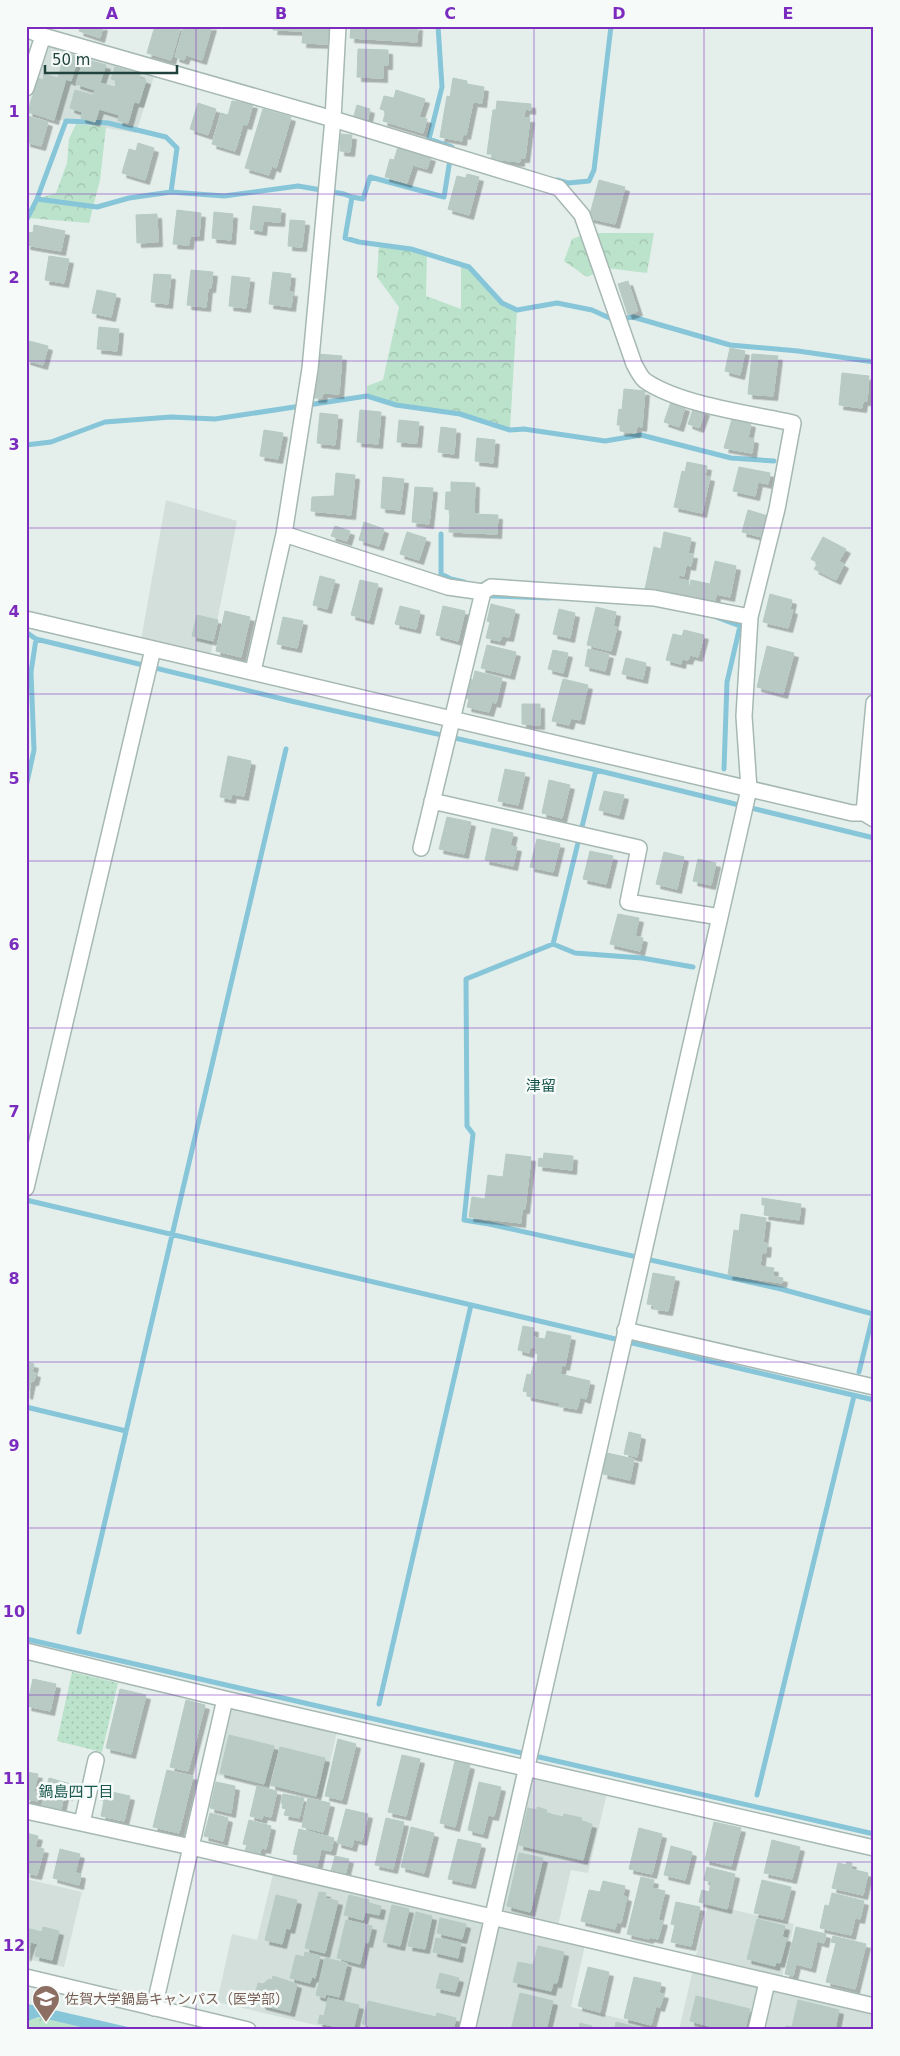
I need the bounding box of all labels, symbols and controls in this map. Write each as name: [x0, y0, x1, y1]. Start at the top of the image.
text: A: [106, 4, 119, 23]
text: B: [275, 4, 287, 23]
text: C: [444, 4, 456, 23]
text: D: [612, 4, 626, 23]
text: E: [783, 4, 793, 23]
scale bar: [45, 42, 178, 74]
text: 50 m: [52, 51, 90, 69]
text: 1: [8, 102, 20, 121]
text: 2: [8, 268, 20, 287]
text: 3: [8, 435, 20, 454]
text: 4: [8, 602, 20, 621]
text: 5: [8, 769, 20, 788]
text: 6: [8, 935, 20, 954]
district label: 津留: [526, 1077, 556, 1095]
text: 7: [8, 1102, 20, 1121]
text: 8: [8, 1269, 20, 1288]
text: 9: [8, 1436, 20, 1455]
text: 10: [3, 1602, 25, 1621]
text: 11: [3, 1769, 25, 1788]
district label: 鍋島四丁目: [38, 1783, 114, 1801]
text: 12: [3, 1936, 25, 1955]
school or university icon: 佐賀大学鍋島キャンパス（医学部）: [31, 1984, 61, 2023]
place label: 佐賀大学鍋島キャンパス（医学部）: [65, 1991, 289, 2007]

